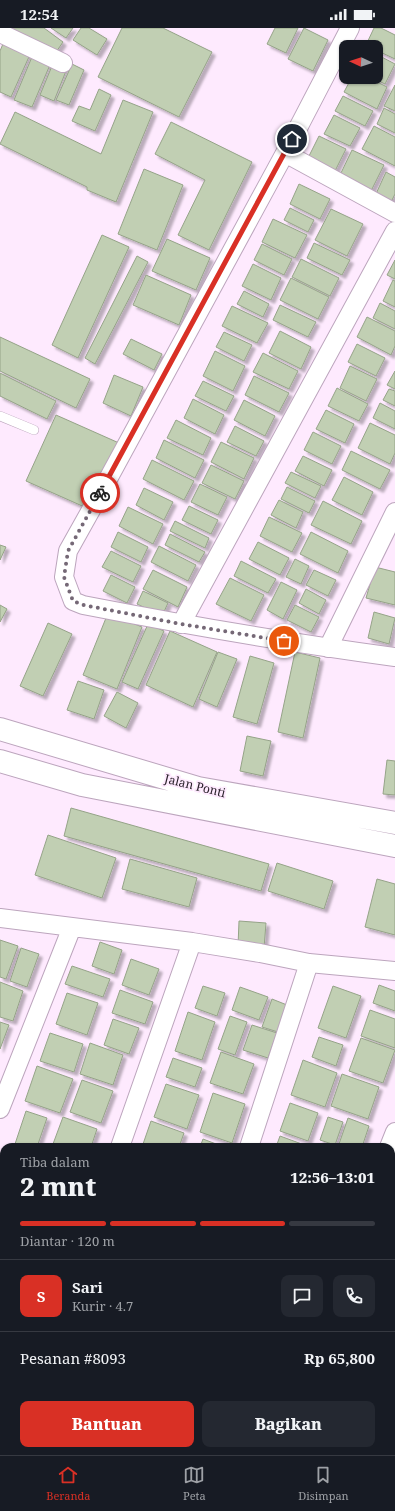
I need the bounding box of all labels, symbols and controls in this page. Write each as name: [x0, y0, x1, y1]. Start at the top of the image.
text: 12:54: [20, 4, 58, 24]
north arrow: [339, 40, 383, 84]
map controls: [339, 40, 383, 84]
pin: [275, 122, 309, 156]
icon: home: [281, 128, 303, 150]
courier: [80, 473, 120, 513]
icon: bike: [89, 482, 111, 504]
pin: [267, 624, 301, 658]
icon: bag: [273, 630, 295, 652]
street label: Jalan Ponti: [162, 769, 228, 801]
text: Tiba dalam: [20, 1153, 90, 1171]
text: 12:56–13:01: [290, 1167, 375, 1187]
text: 2 mnt: [20, 1168, 96, 1204]
text: Diantar · 120 m: [20, 1232, 115, 1250]
button: chat: [281, 1275, 323, 1317]
button: phone: [333, 1275, 375, 1317]
text: Sari: [72, 1277, 103, 1297]
text: S: [37, 1286, 45, 1306]
text: Kurir · 4.7: [72, 1297, 133, 1315]
text: Pesanan #8093: [20, 1348, 126, 1368]
text: Rp 65,800: [304, 1348, 375, 1368]
button: Bantuan: [20, 1401, 194, 1447]
button: Bagikan: [202, 1401, 375, 1447]
tab: Beranda: [46, 1464, 91, 1503]
tab: Peta: [183, 1464, 206, 1503]
tab: Disimpan: [298, 1464, 349, 1503]

